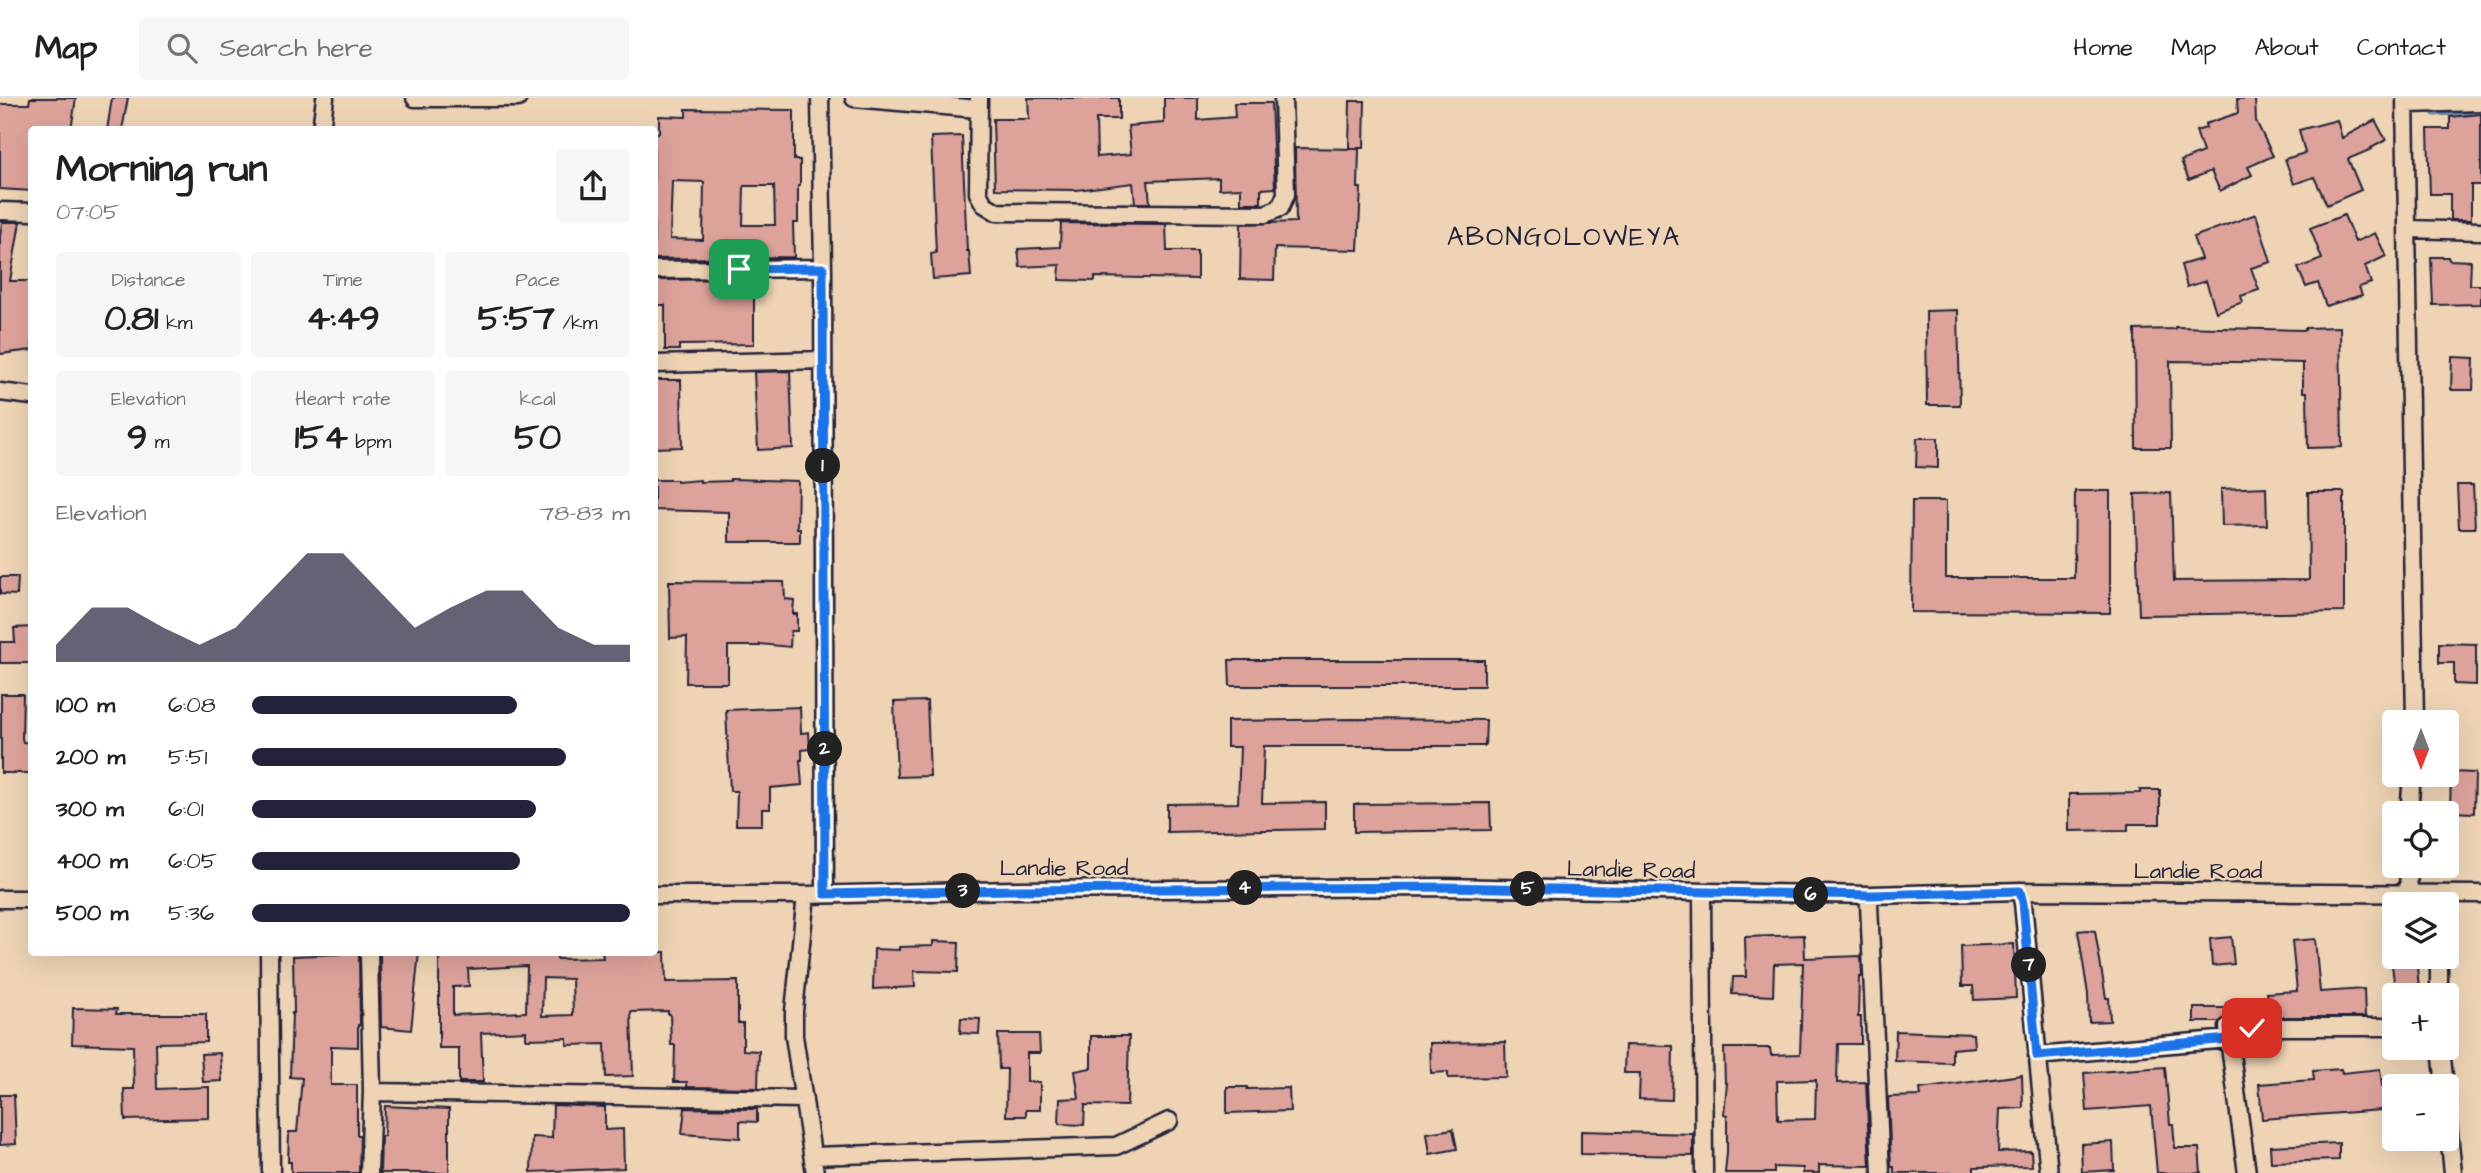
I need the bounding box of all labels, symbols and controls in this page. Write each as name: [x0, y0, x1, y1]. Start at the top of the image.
search box: [139, 17, 629, 80]
text: Map: [35, 25, 97, 71]
icon: search: [163, 29, 201, 67]
text: Search here: [219, 30, 373, 66]
text: Home: [2073, 31, 2133, 65]
text: Map: [2171, 31, 2216, 65]
text: About: [2254, 31, 2319, 65]
text: Contact: [2357, 31, 2446, 65]
text: Morning run: [56, 144, 268, 196]
button: share: [556, 149, 630, 223]
text: 07:05: [56, 196, 119, 228]
district label: ABONGOLOWEYA: [1447, 219, 1681, 255]
pin: [709, 239, 769, 299]
icon: arrive: [720, 250, 758, 288]
text: Distance: [111, 267, 185, 294]
text: Time: [323, 267, 363, 294]
text: Pace: [516, 267, 560, 294]
text: 0.81: [104, 294, 158, 343]
text: 4:49: [306, 294, 380, 343]
text: 5:57: [478, 294, 555, 343]
text: km: [158, 310, 192, 337]
text: /km: [555, 310, 598, 337]
text: Elevation: [111, 386, 186, 413]
text: Heart rate: [295, 386, 391, 413]
text: kcal: [519, 386, 556, 413]
text: 9: [127, 413, 147, 462]
text: 154: [295, 413, 348, 462]
text: 50: [514, 413, 561, 462]
text: m: [147, 429, 170, 456]
text: bpm: [348, 429, 391, 456]
pin: 1: [806, 448, 840, 484]
text: 1: [821, 452, 824, 479]
text: Elevation: [56, 497, 147, 529]
text: 78–83 m: [540, 497, 630, 529]
text: 100 m: [56, 689, 115, 721]
text: 6:08: [168, 689, 216, 721]
north arrow: [2382, 710, 2459, 788]
map controls: [2382, 710, 2459, 1151]
pin: 2: [808, 732, 842, 766]
text: 2: [819, 735, 830, 762]
text: 200 m: [56, 741, 125, 773]
text: 5:51: [168, 741, 207, 773]
text: 300 m: [56, 793, 124, 825]
text: 6:01: [168, 793, 204, 825]
button: locate: [2382, 801, 2459, 878]
text: 400 m: [56, 845, 128, 877]
text: 6:05: [168, 845, 217, 877]
street label: Landie Road: [1000, 852, 1129, 884]
street label: Landie Road: [1566, 853, 1696, 887]
street label: Landie Road: [2134, 855, 2263, 887]
pin: 4: [1228, 870, 1262, 906]
pin: 5: [1510, 872, 1546, 906]
pin: 3: [946, 874, 981, 908]
text: 4: [1238, 874, 1251, 901]
text: 5: [1521, 875, 1534, 902]
text: 3: [958, 877, 967, 904]
pin: 6: [1794, 878, 1828, 912]
text: 6: [1805, 881, 1816, 908]
button: layers: [2382, 892, 2459, 969]
text: 500 m: [56, 897, 128, 929]
text: 5:36: [168, 897, 214, 929]
pin: 7: [2011, 948, 2046, 982]
text: 7: [2023, 951, 2034, 978]
button: +: [2382, 983, 2459, 1060]
pin: [2222, 998, 2282, 1058]
icon: check: [2233, 1009, 2271, 1047]
button: −: [2382, 1074, 2459, 1151]

